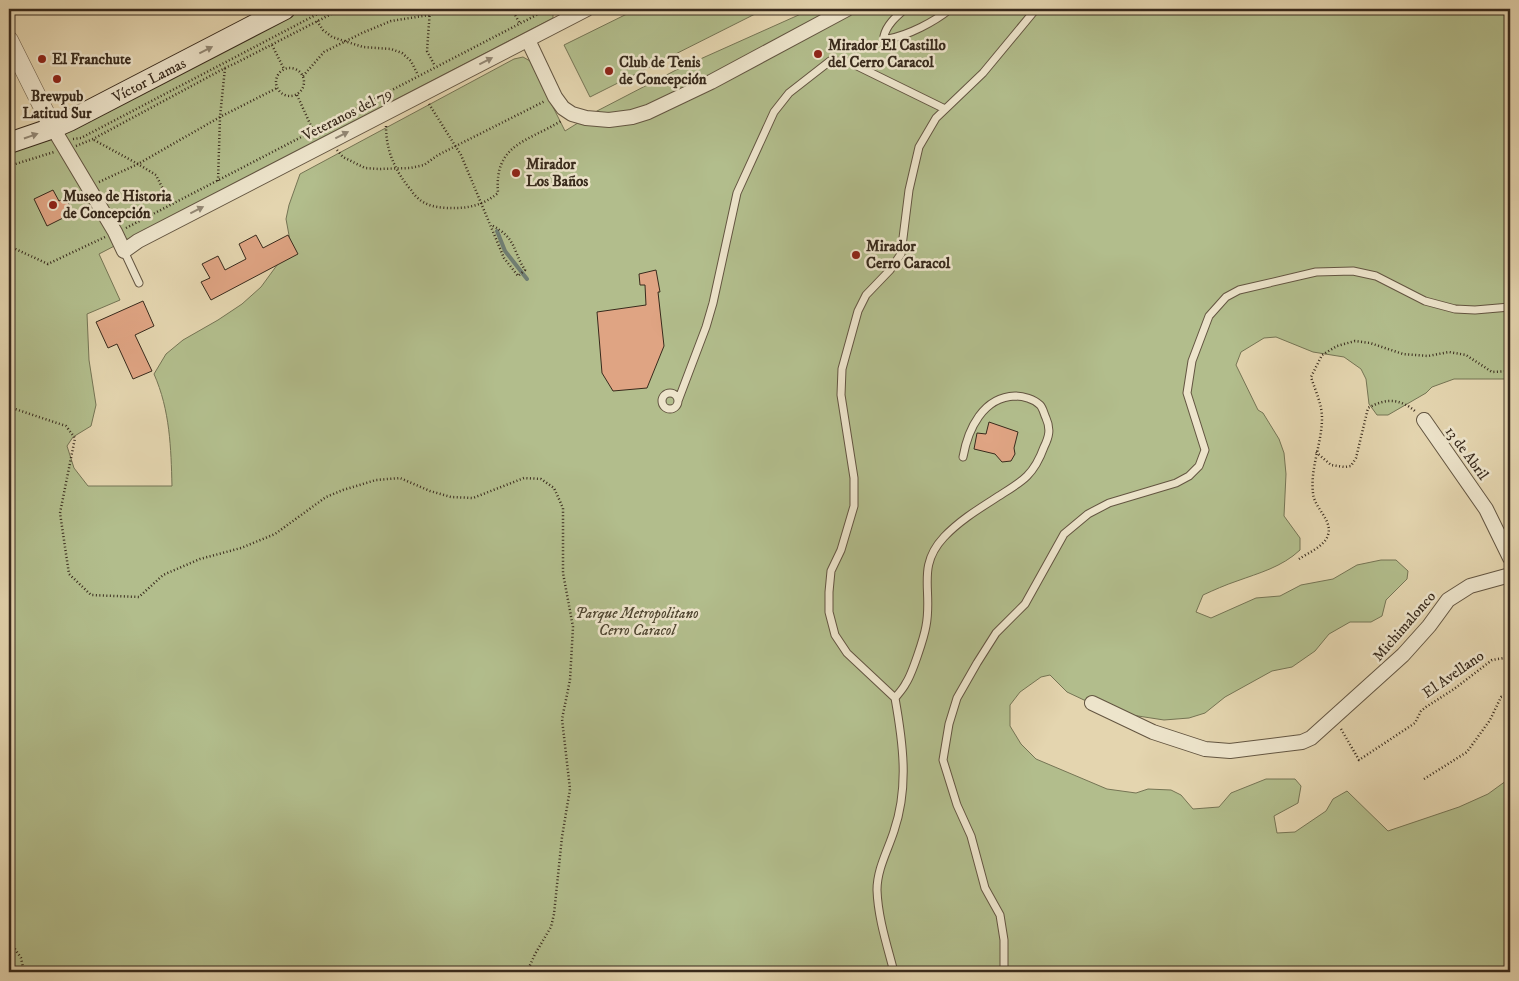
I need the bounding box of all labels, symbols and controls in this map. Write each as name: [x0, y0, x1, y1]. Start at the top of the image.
place label: Mirador El Castillo del Cerro Caracol: [828, 36, 946, 72]
one-way arrow: [198, 46, 213, 54]
marker: Mirador El Castillo del Cerro Caracol: [812, 48, 824, 60]
place label: El Franchute: [52, 50, 132, 69]
marker: El Franchute: [36, 53, 48, 65]
place label: Club de Tenis de Concepción: [619, 53, 707, 89]
street label: Víctor Lamas: [108, 54, 189, 108]
one-way arrow: [479, 57, 493, 65]
marker: Club de Tenis de Concepción: [603, 65, 615, 77]
marker: Brewpub Latitud Sur: [51, 73, 63, 85]
street label: Veteranos del 79: [298, 84, 395, 146]
place label: Brewpub Latitud Sur: [22, 87, 92, 123]
one-way arrow: [334, 131, 349, 139]
one-way arrow: [24, 132, 39, 140]
place label: Mirador Los Baños: [526, 155, 588, 191]
marker: Mirador Los Baños: [510, 167, 522, 179]
place label: Museo de Historia de Concepción: [63, 187, 172, 223]
marker: Museo de Historia de Concepción: [47, 199, 59, 211]
one-way arrow: [190, 206, 205, 214]
place label: Mirador Cerro Caracol: [866, 237, 951, 273]
marker: Mirador Cerro Caracol: [850, 249, 862, 261]
street label: 13 de Abril: [1441, 423, 1493, 484]
street label: Michimalonco: [1369, 587, 1440, 665]
park label: Parque Metropolitano Cerro Caracol: [575, 604, 699, 640]
street label: El Avellano: [1419, 646, 1488, 703]

